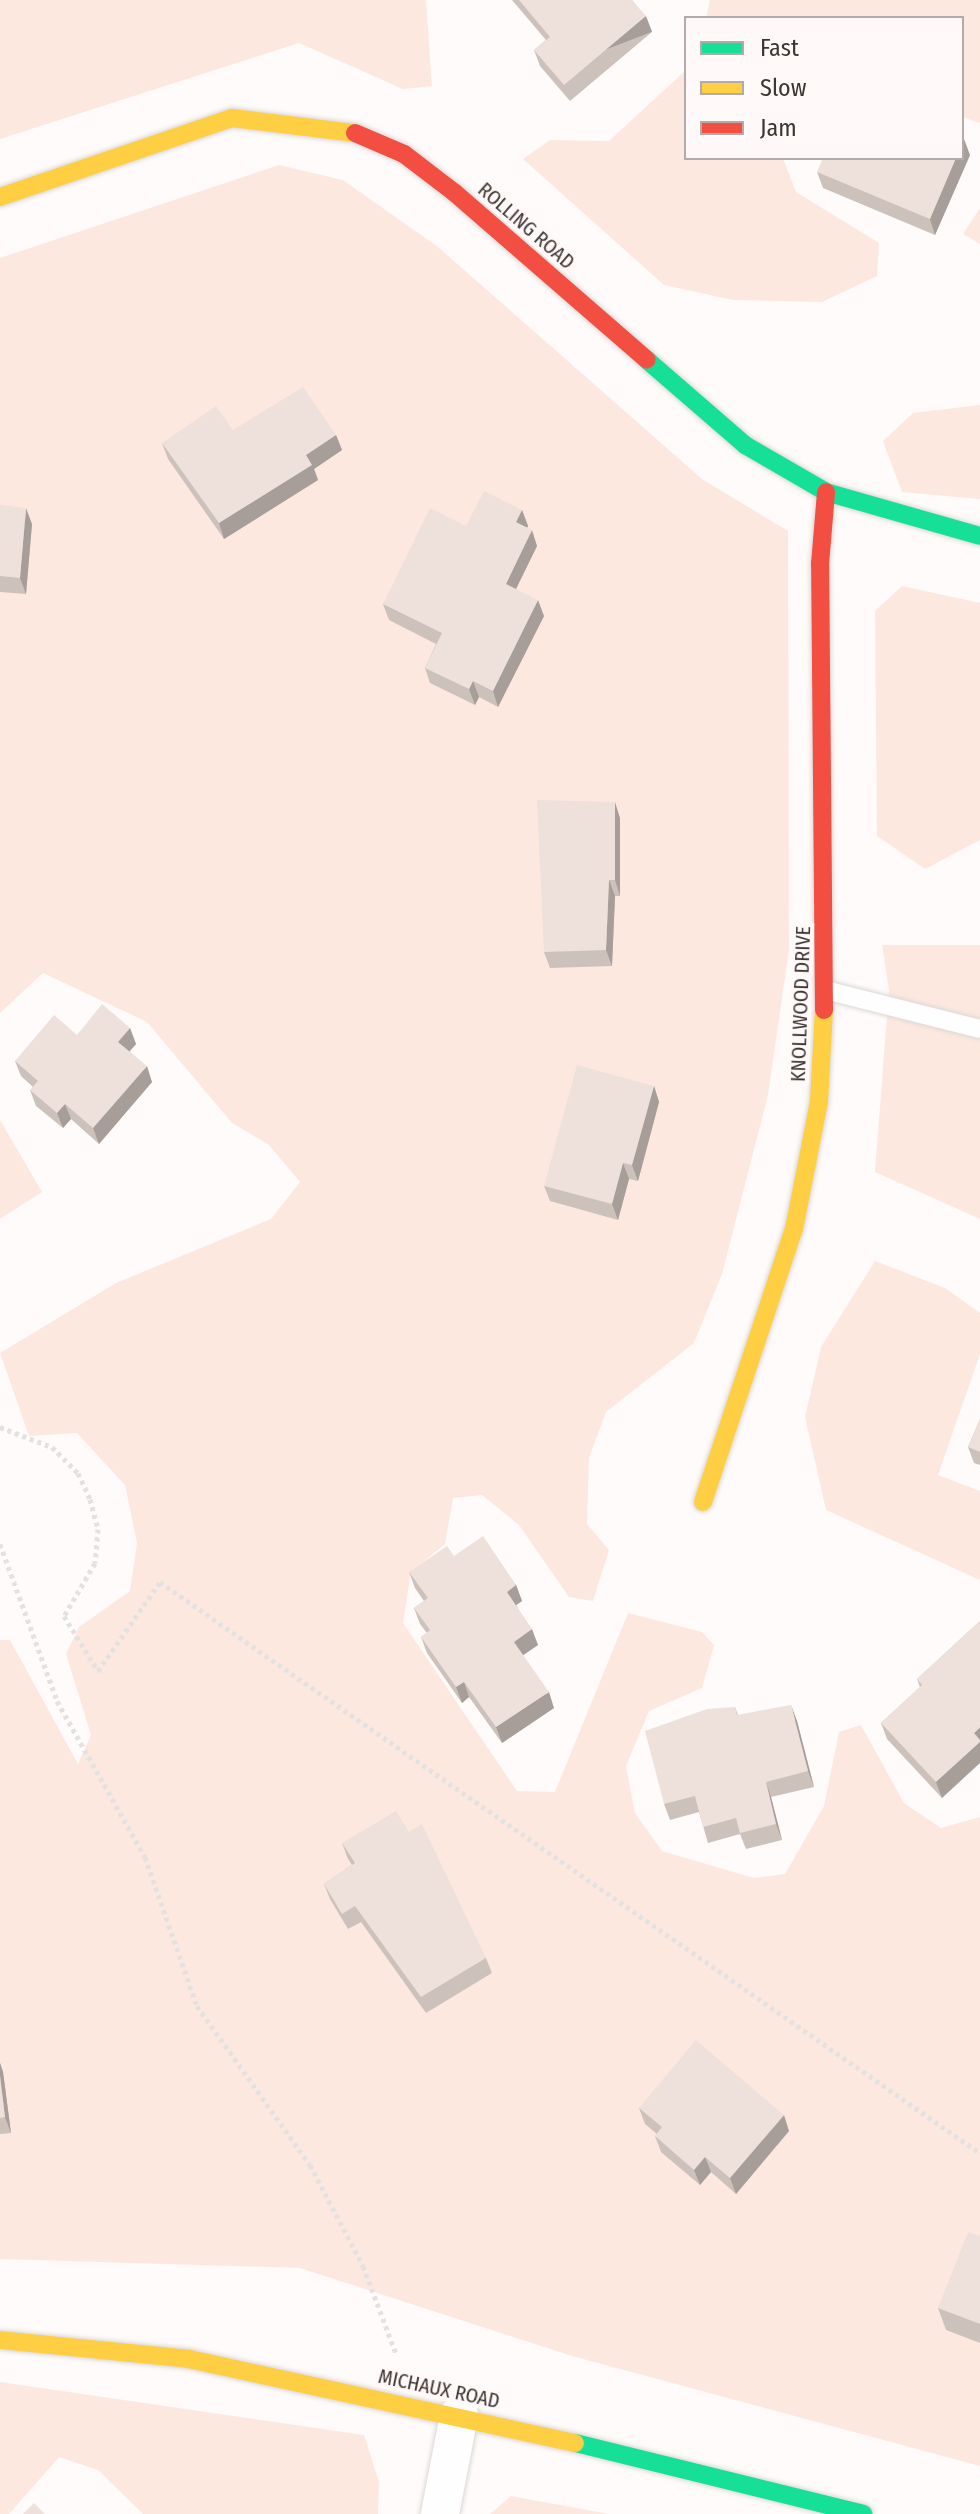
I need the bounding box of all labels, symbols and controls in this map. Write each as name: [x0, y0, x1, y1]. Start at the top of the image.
legend: [684, 16, 964, 160]
text: Fast: [760, 34, 799, 62]
text: Slow: [760, 74, 806, 102]
text: Jam: [760, 114, 797, 142]
street label: ROLLING ROAD: [473, 178, 579, 274]
street label: KNOLLWOOD DRIVE: [786, 926, 816, 1082]
street label: MICHAUX ROAD: [376, 2364, 502, 2414]

